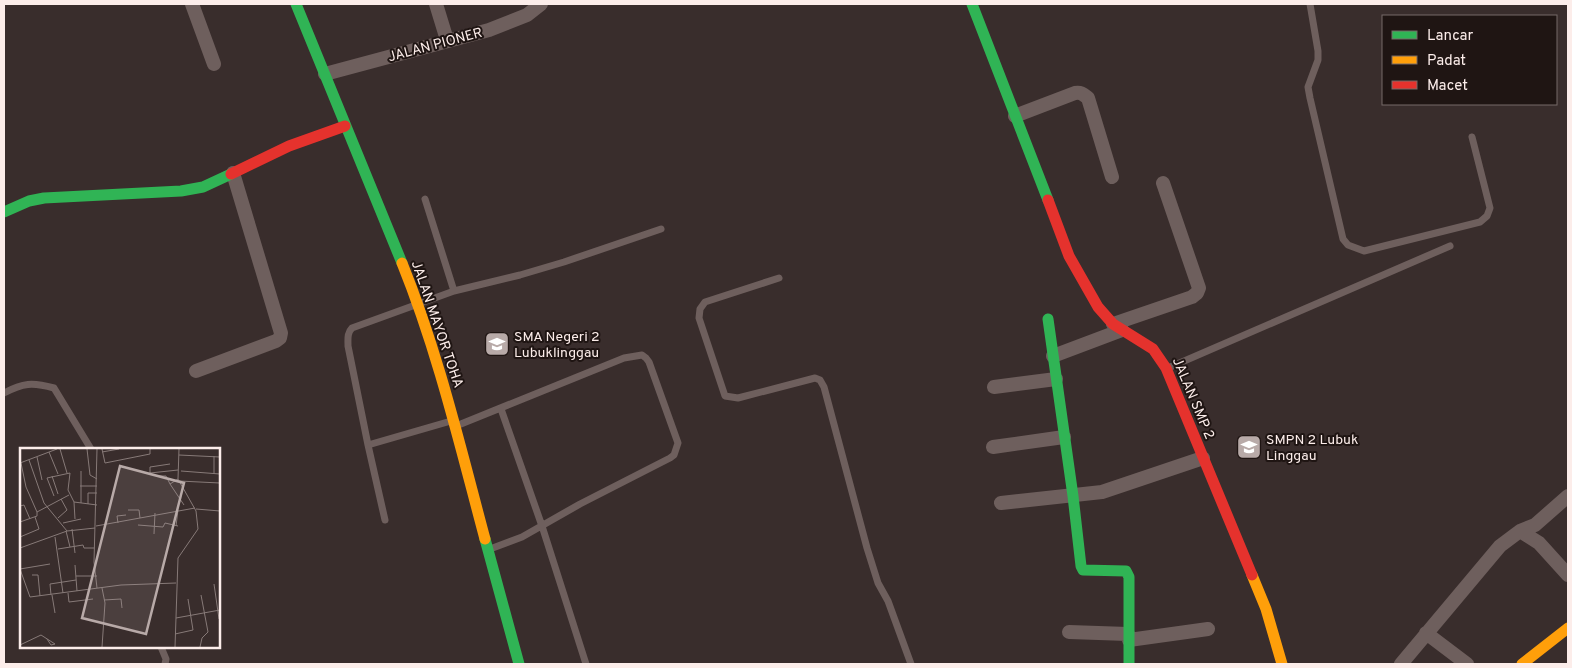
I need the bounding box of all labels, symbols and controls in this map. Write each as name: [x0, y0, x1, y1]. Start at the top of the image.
legend: [1382, 15, 1557, 105]
street label: JALAN PIONER: [386, 25, 485, 66]
text: Lancar: [1427, 27, 1474, 46]
text: Padat: [1427, 52, 1466, 71]
text: Macet: [1427, 77, 1468, 96]
street label: JALAN MAYOR TOHA: [407, 259, 466, 390]
place label: SMA Negeri 2 Lubuklinggau: [514, 329, 600, 362]
school or university icon: SMA Negeri 2 Lubuklinggau: [484, 331, 510, 357]
street label: JALAN SMP 2: [1168, 355, 1217, 442]
place label: SMPN 2 Lubuk Linggau: [1266, 432, 1358, 465]
school or university icon: SMPN 2 Lubuk Linggau: [1236, 434, 1262, 460]
inset map: [20, 448, 220, 648]

